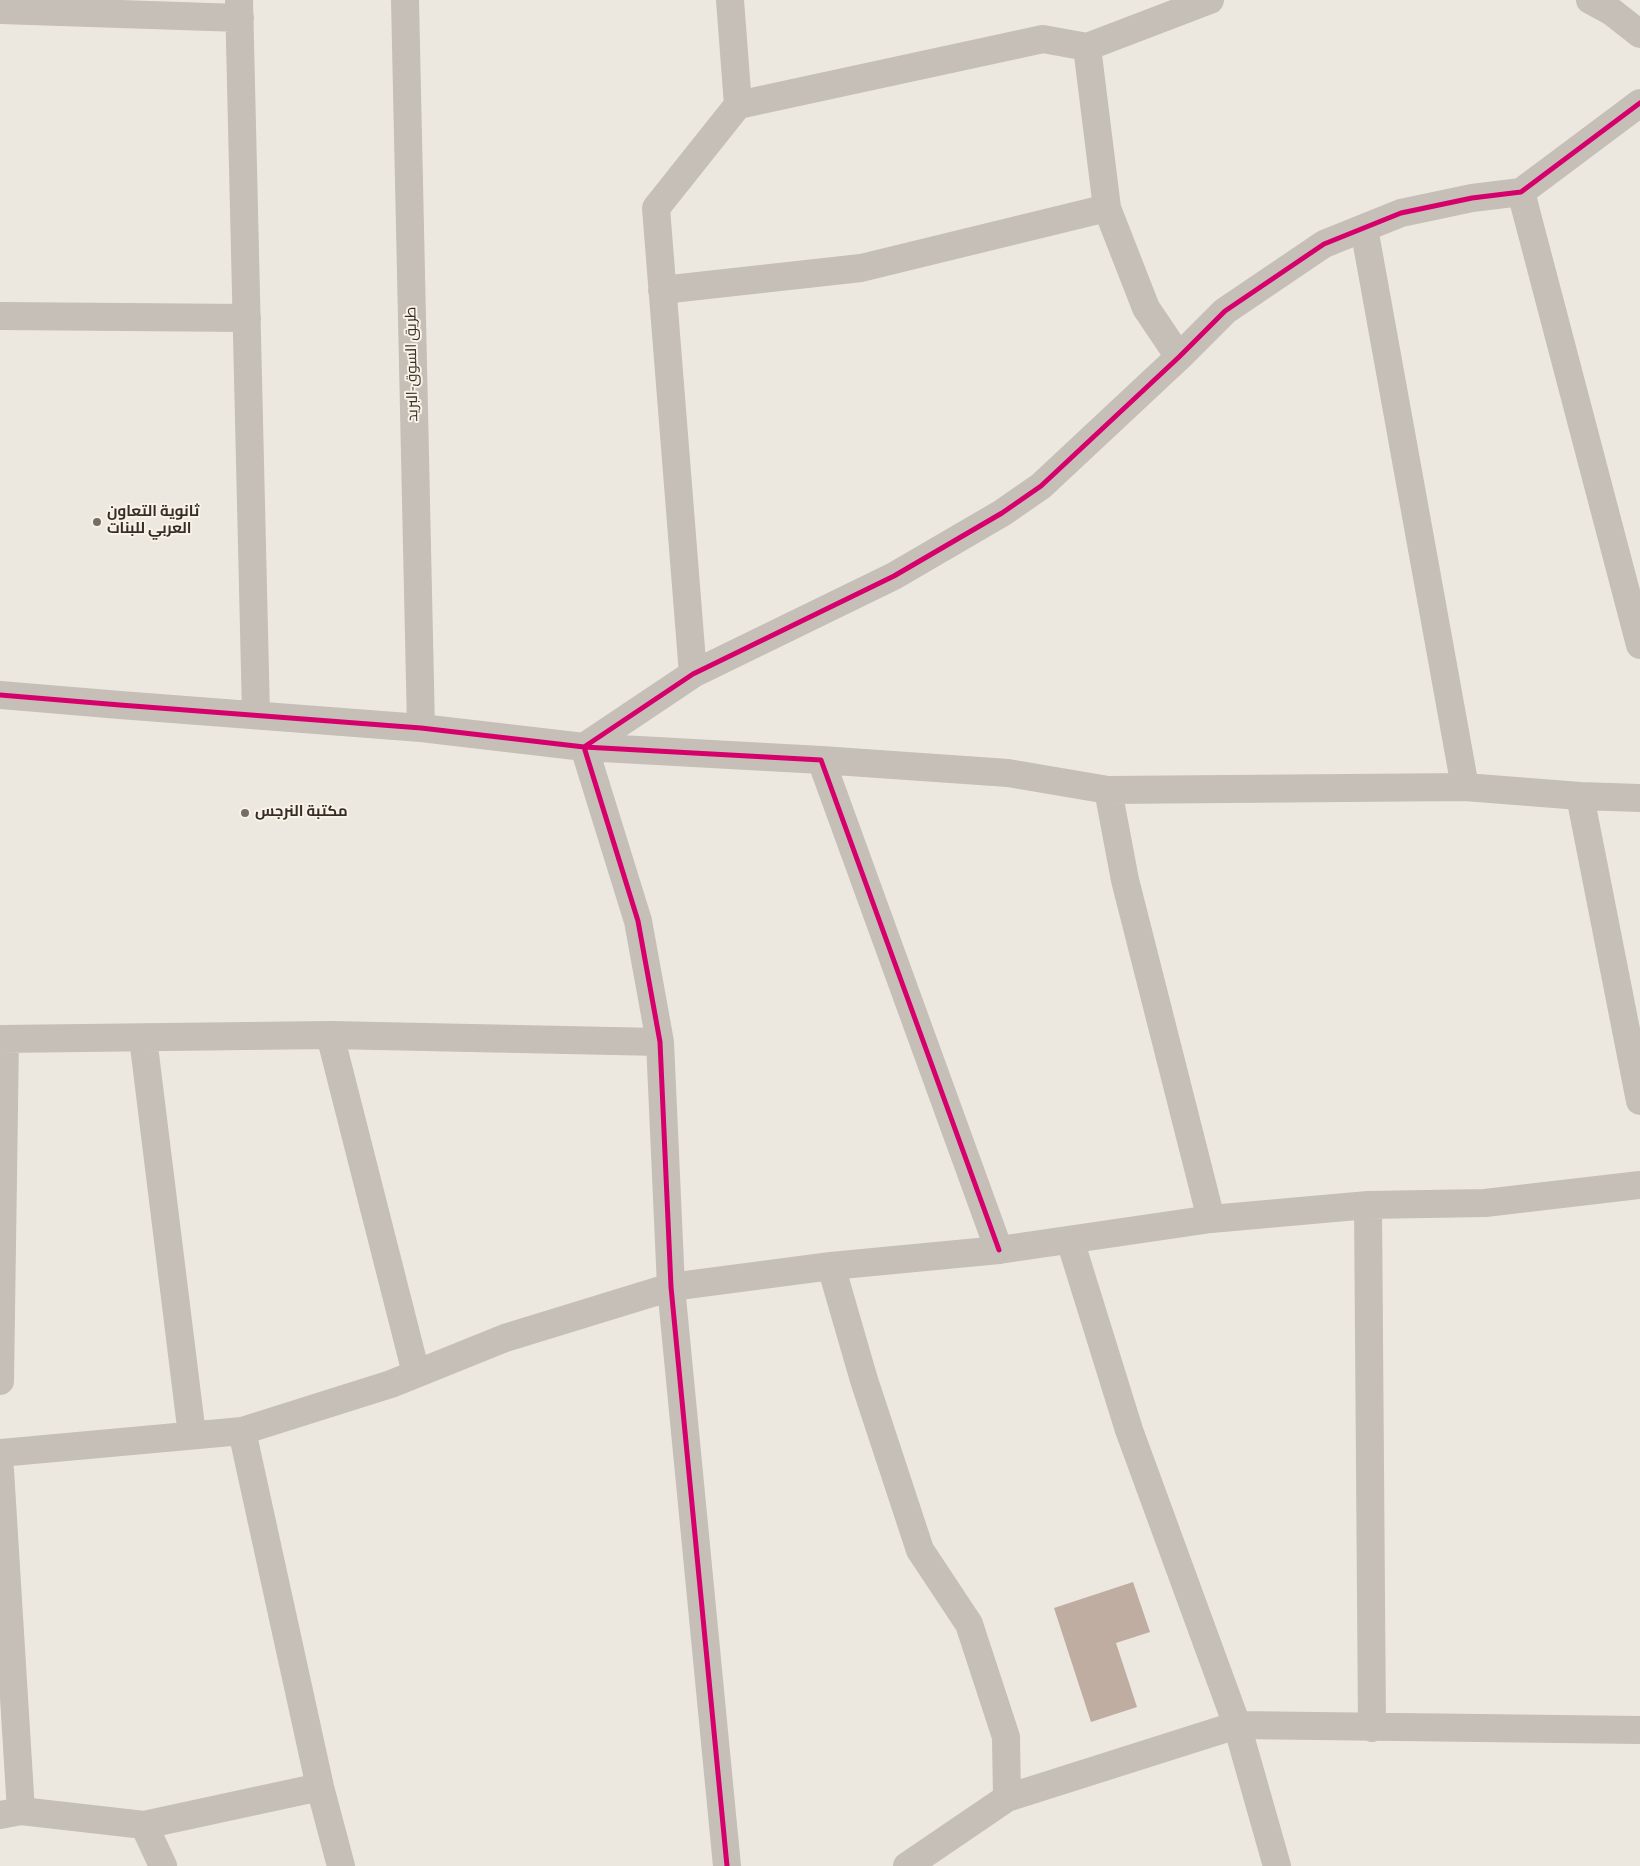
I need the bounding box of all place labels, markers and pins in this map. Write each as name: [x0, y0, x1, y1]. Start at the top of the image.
place label: ثانوية التعاون العربي للبنات: [107, 504, 199, 539]
marker: ثانوية التعاون العربي للبنات: [91, 516, 103, 528]
place label: مكتبة النرجس: [255, 804, 348, 822]
marker: مكتبة النرجس: [239, 807, 251, 819]

